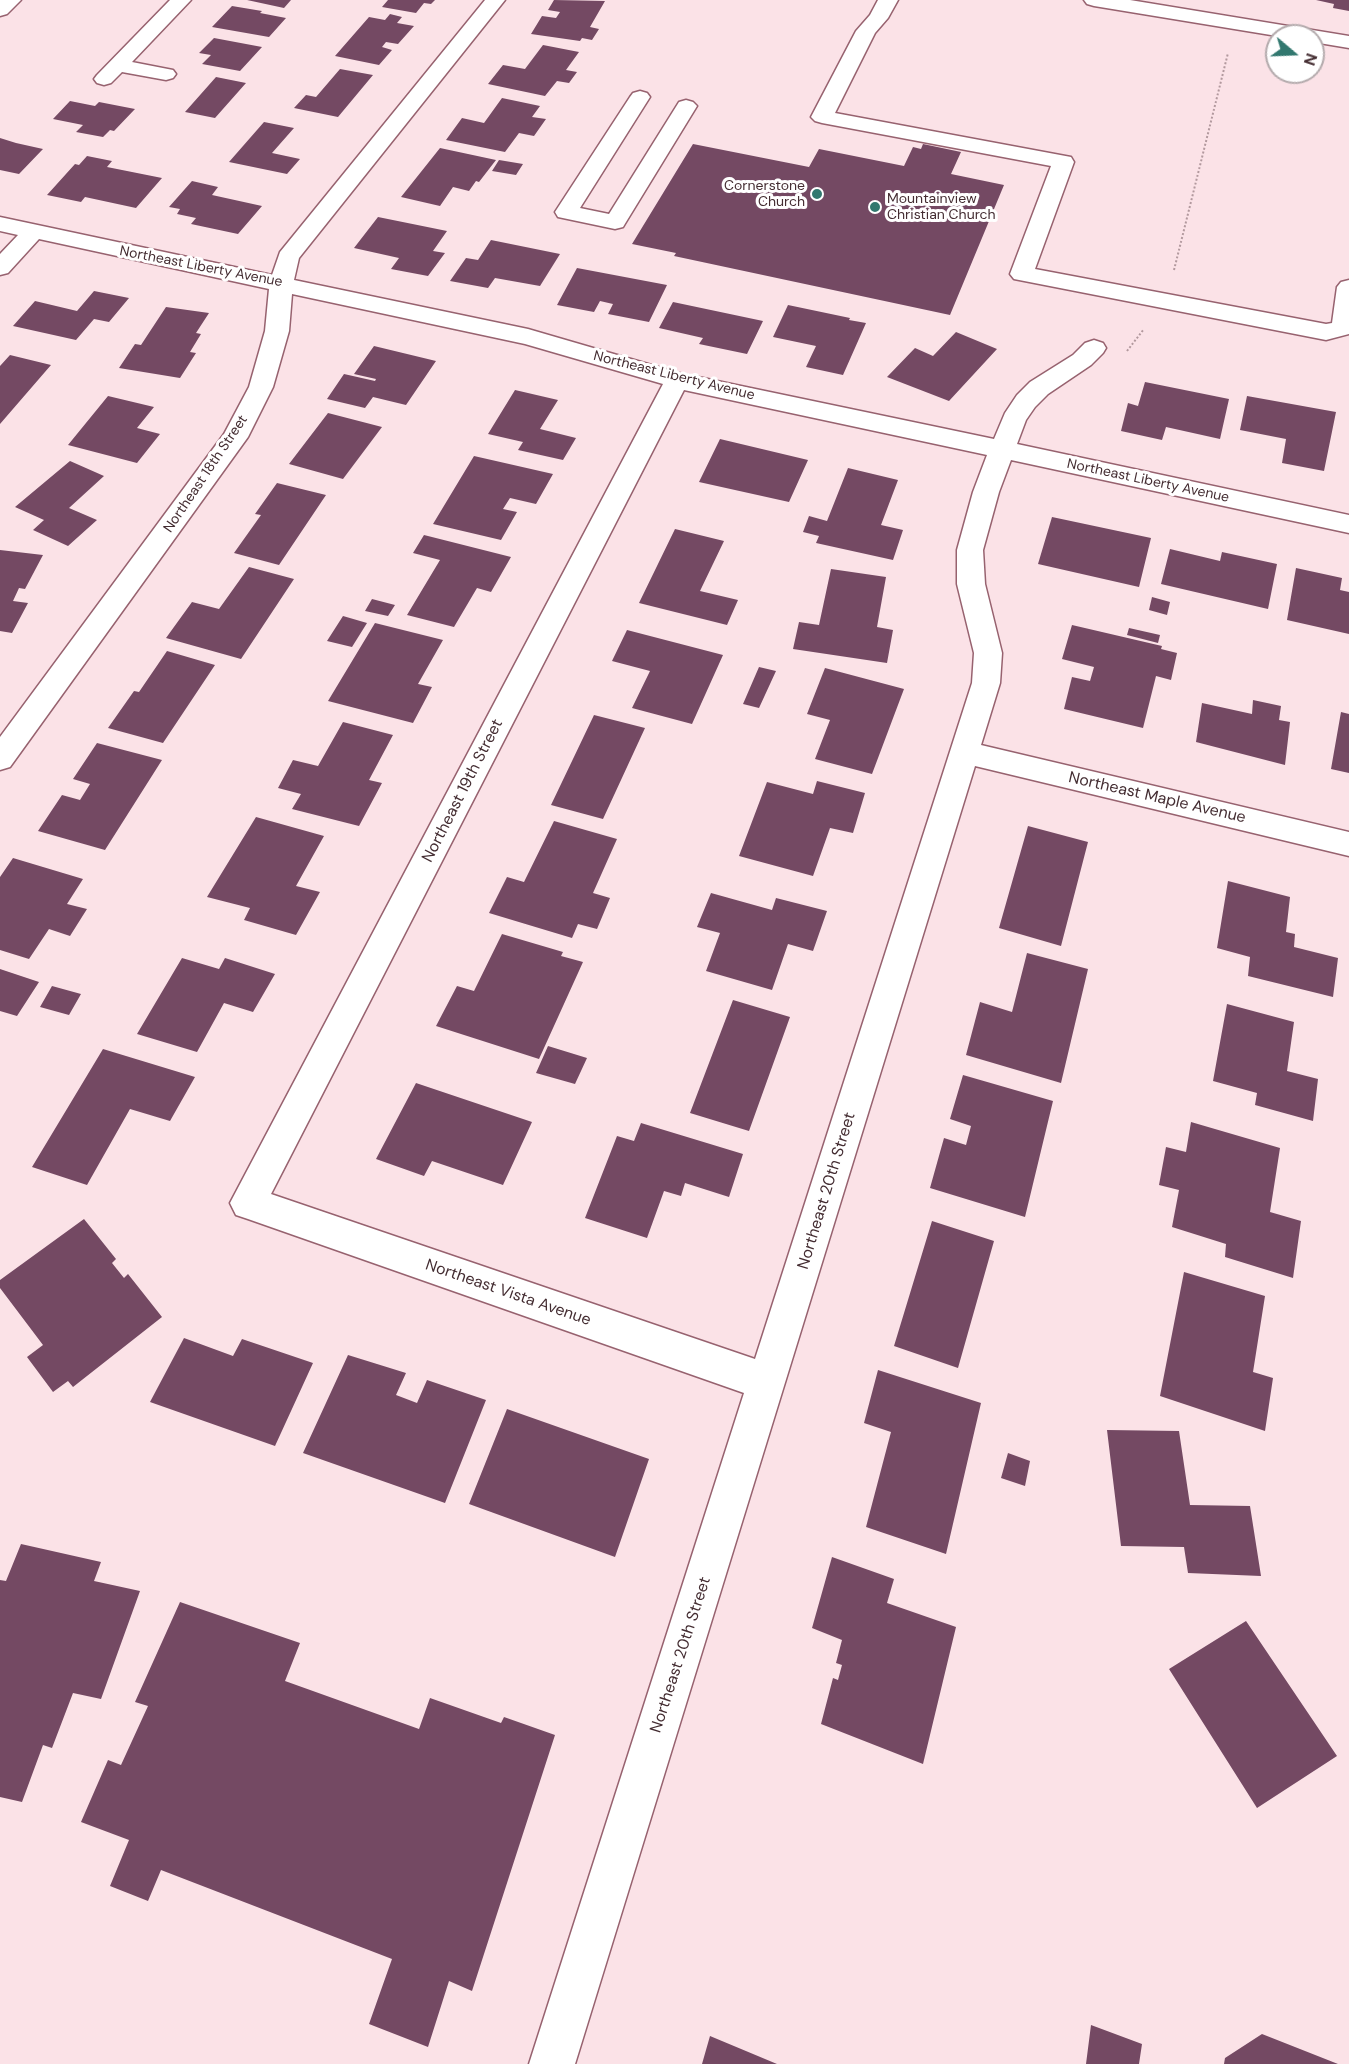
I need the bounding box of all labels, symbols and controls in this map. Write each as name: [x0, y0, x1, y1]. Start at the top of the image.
north arrow: [1265, 24, 1325, 84]
text: N: [1299, 50, 1322, 68]
place label: Cornerstone Church: [724, 178, 805, 210]
marker: Cornerstone Church: [810, 187, 824, 201]
place label: Mountainview Christian Church: [887, 191, 996, 224]
marker: Mountainview Christian Church: [868, 200, 882, 214]
street label: Northeast Liberty Avenue: [118, 243, 284, 291]
street label: Northeast Liberty Avenue: [592, 348, 756, 404]
street label: Northeast 18th Street: [160, 412, 252, 536]
street label: Northeast Liberty Avenue: [1065, 456, 1231, 506]
street label: Northeast 19th Street: [419, 716, 507, 866]
street label: Northeast Maple Avenue: [1066, 768, 1248, 828]
street label: Northeast 20th Street: [794, 1110, 860, 1272]
street label: Northeast Vista Avenue: [423, 1256, 593, 1330]
street label: Northeast 20th Street: [647, 1575, 715, 1735]

